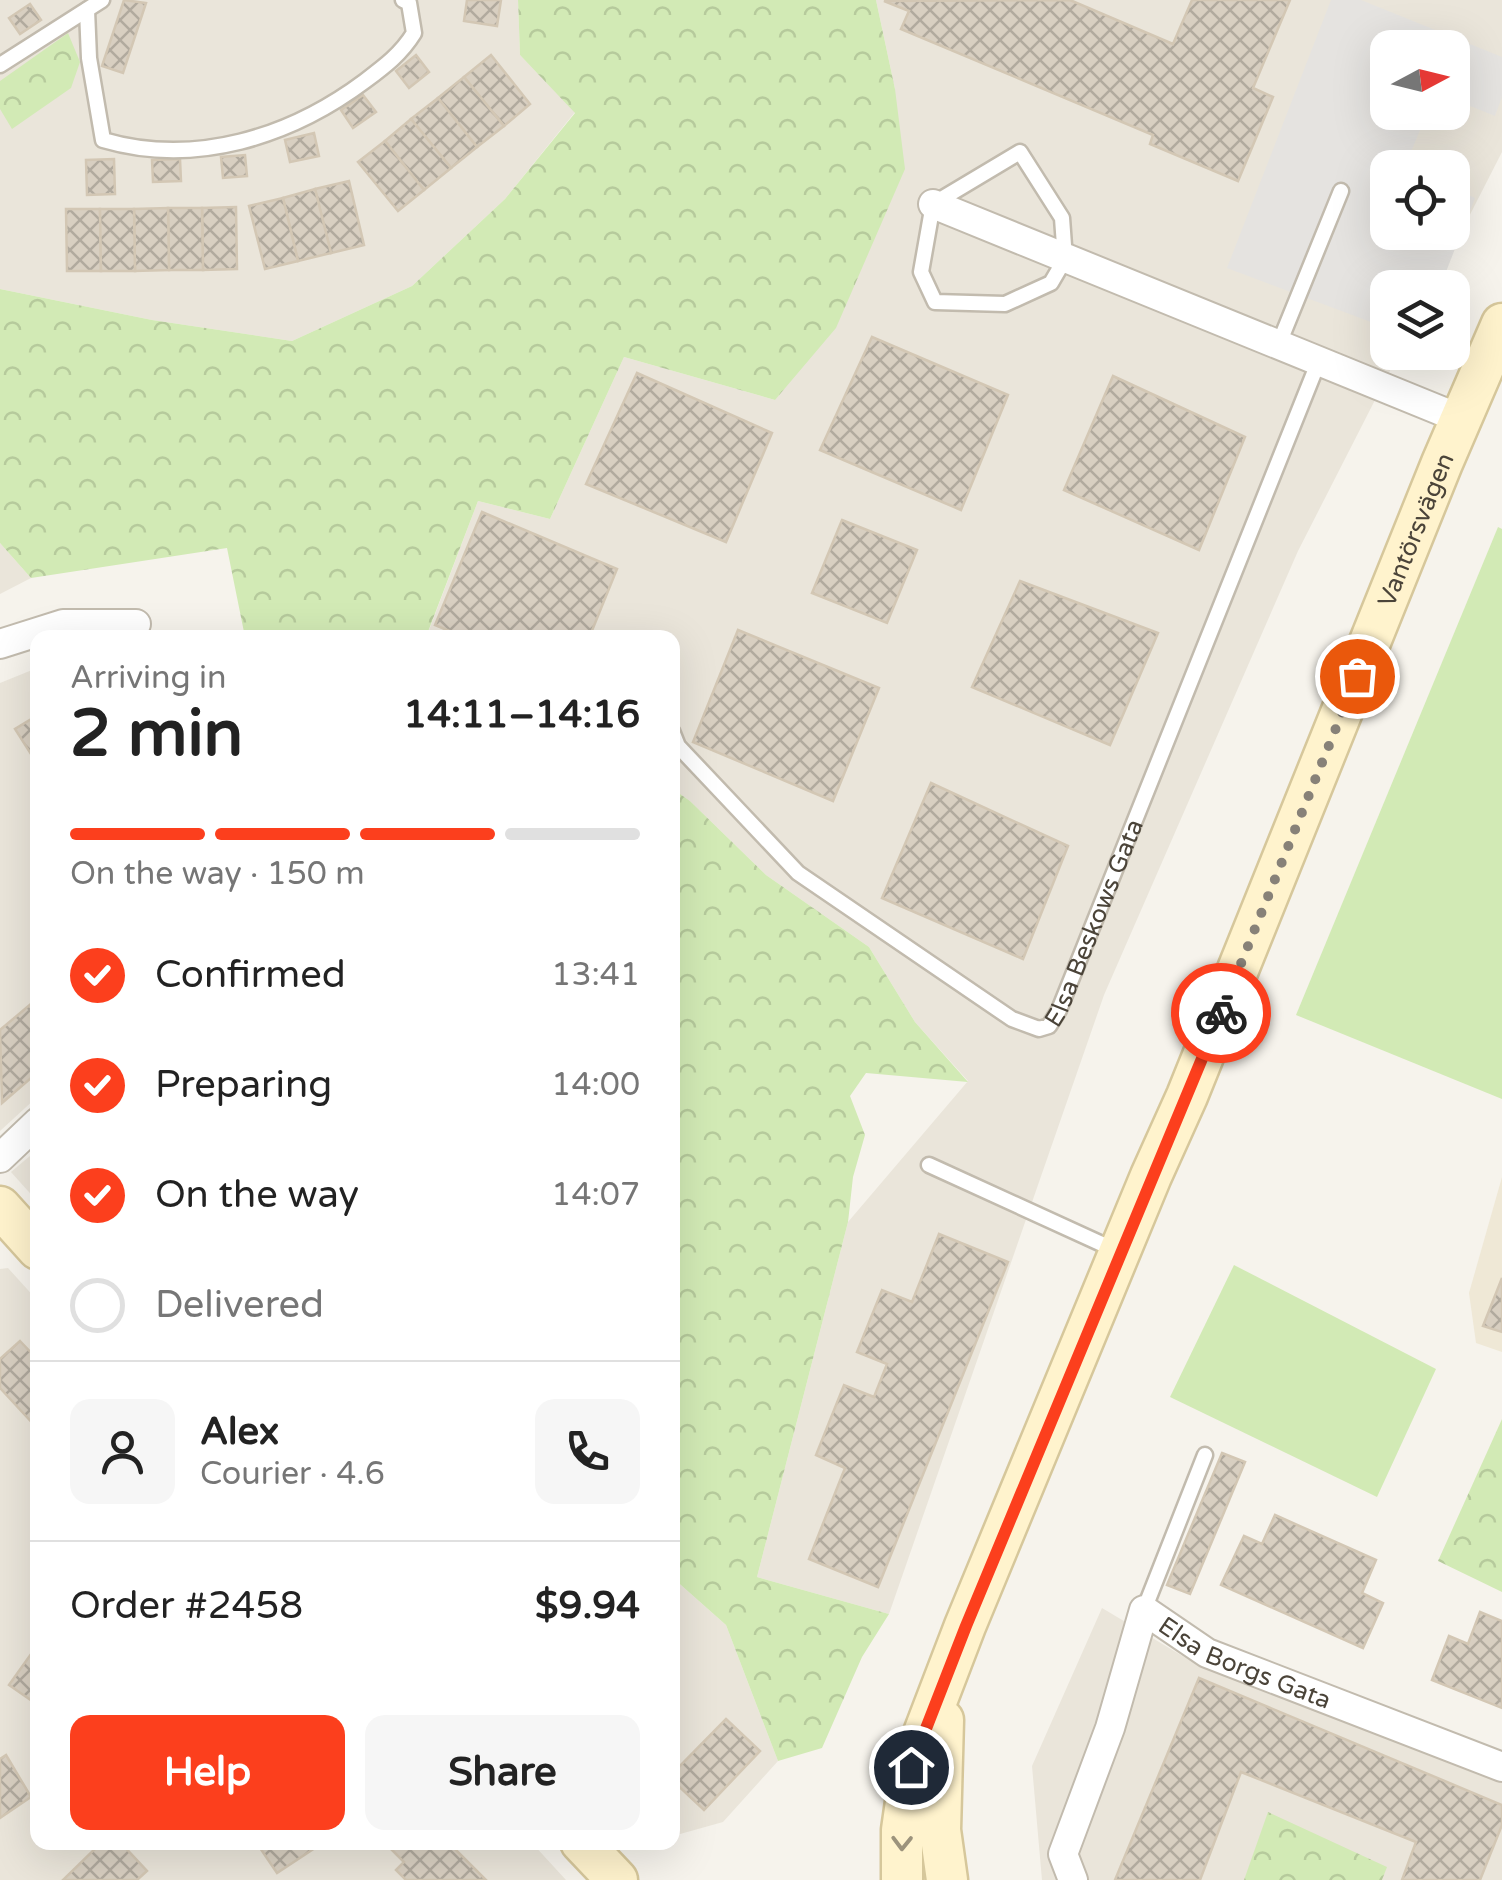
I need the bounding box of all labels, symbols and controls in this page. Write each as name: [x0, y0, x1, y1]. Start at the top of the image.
north arrow: [1370, 30, 1470, 130]
map controls: [1370, 30, 1470, 370]
button: locate: [1370, 150, 1470, 250]
button: layers: [1370, 270, 1470, 370]
street label: Vantörsvägen: [1372, 448, 1461, 611]
pin: [1315, 634, 1400, 719]
icon: bag: [1330, 649, 1385, 704]
text: Arriving in: [70, 659, 227, 697]
text: 14:11–14:16: [403, 692, 640, 738]
text: 2 min: [70, 695, 243, 774]
street label: Elsa Beskows Gata: [1038, 815, 1150, 1033]
text: On the way · 150 m: [70, 855, 365, 893]
icon: check: [70, 948, 125, 1003]
text: Confirmed: [155, 952, 346, 998]
text: 13:41: [551, 956, 640, 994]
courier: [1171, 963, 1271, 1063]
icon: bike: [1194, 986, 1249, 1041]
icon: check: [70, 1058, 125, 1113]
text: Preparing: [155, 1062, 332, 1108]
text: 14:00: [551, 1066, 640, 1104]
icon: check: [70, 1168, 125, 1223]
text: On the way: [155, 1172, 359, 1218]
text: 14:07: [551, 1176, 640, 1214]
text: Delivered: [155, 1282, 324, 1328]
button: person: [70, 1399, 175, 1504]
button: phone: [535, 1399, 640, 1504]
text: Alex: [200, 1409, 279, 1455]
text: Courier · 4.6: [200, 1455, 385, 1493]
text: Order #2458: [70, 1583, 303, 1629]
text: $9.94: [535, 1583, 640, 1629]
street label: Elsa Borgs Gata: [1153, 1610, 1335, 1716]
button: Help: [70, 1715, 345, 1830]
button: Share: [365, 1715, 640, 1830]
pin: [869, 1725, 954, 1810]
icon: home: [884, 1740, 939, 1795]
one-way arrow: [891, 1836, 913, 1851]

